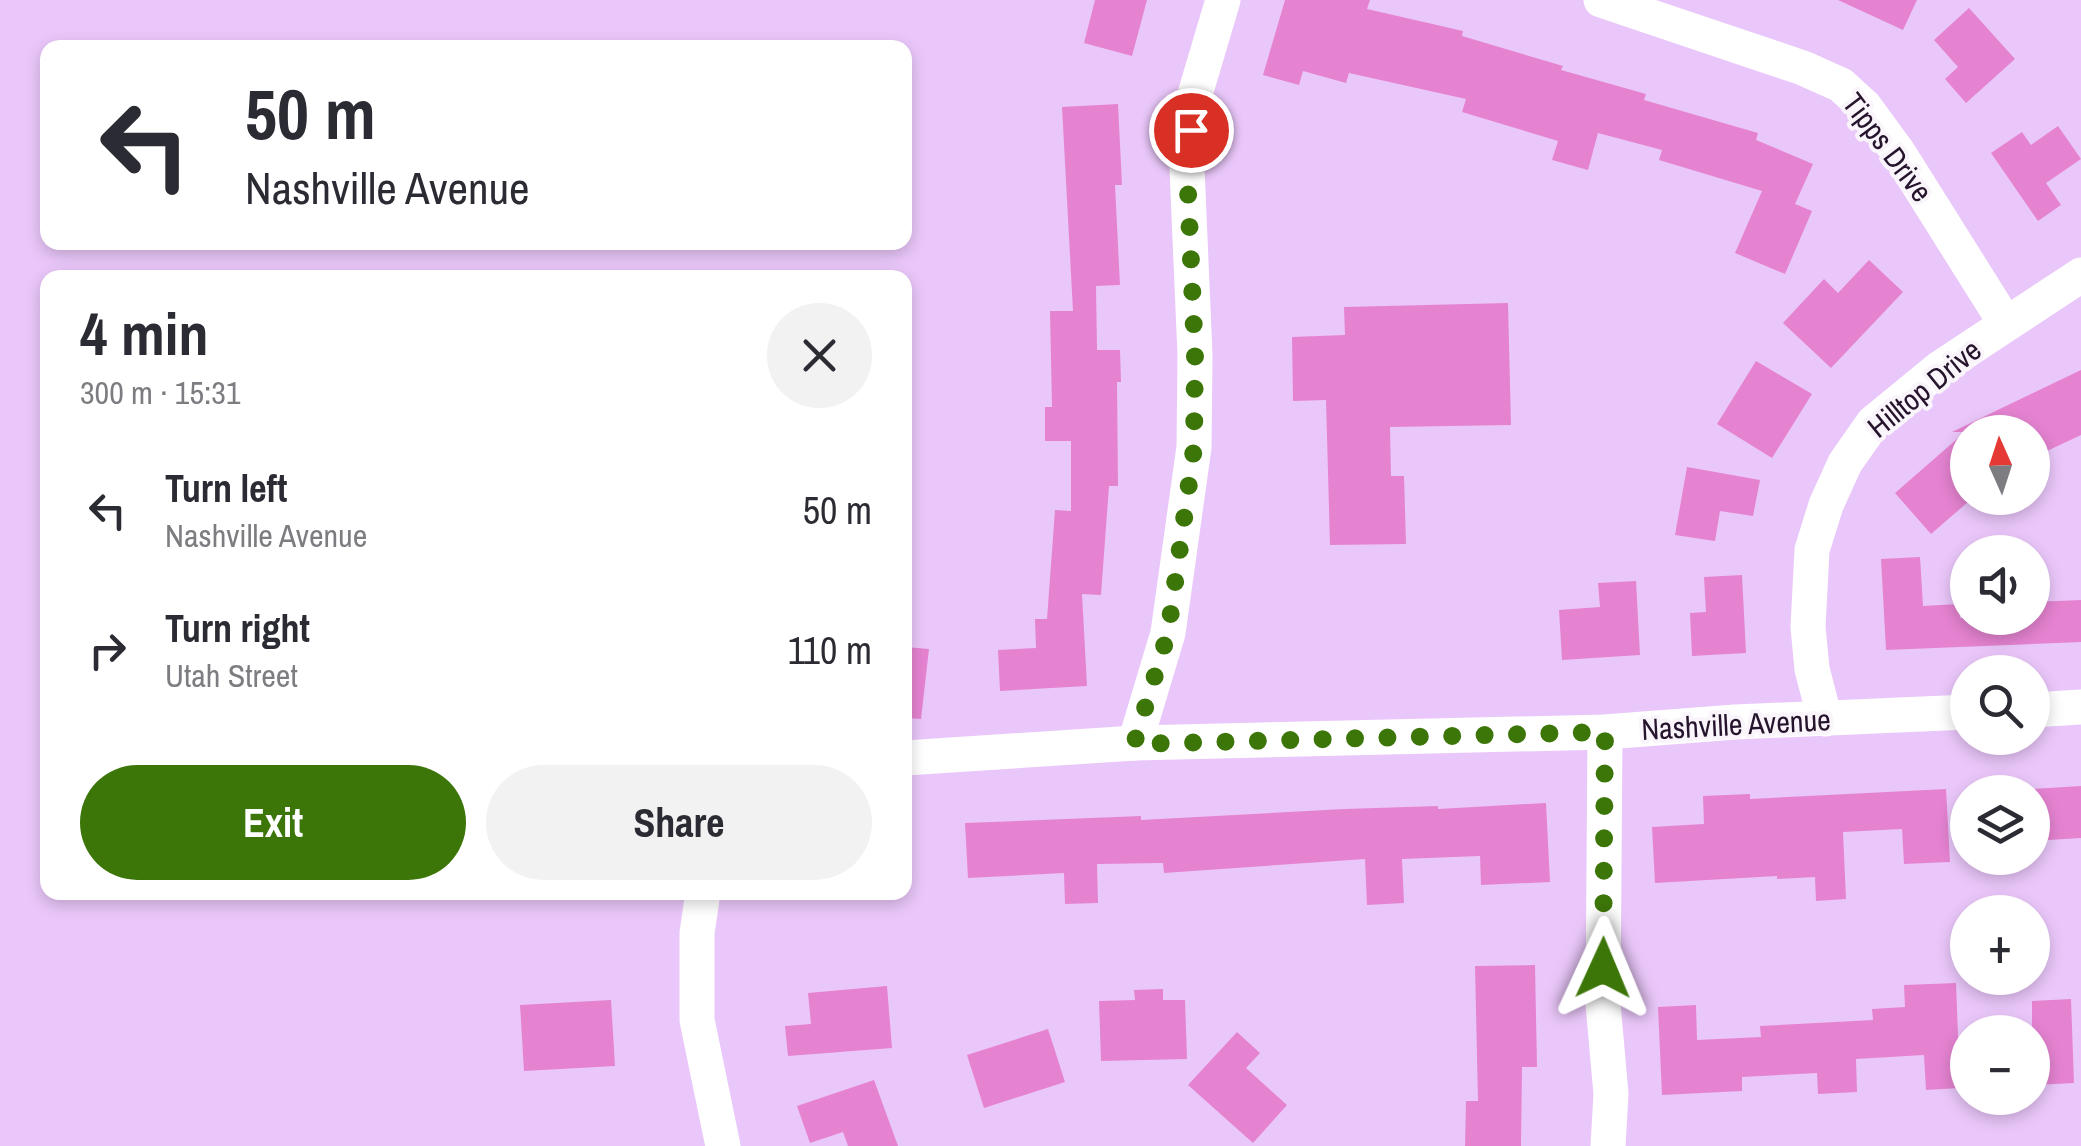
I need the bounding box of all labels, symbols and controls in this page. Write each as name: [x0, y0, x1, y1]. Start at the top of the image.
text: 50 m: [245, 67, 376, 161]
icon: left: [80, 80, 210, 210]
street label: Tipps Drive: [1834, 84, 1942, 210]
pin: [1149, 88, 1234, 173]
icon: arrive: [1164, 103, 1219, 158]
text: Nashville Avenue: [245, 157, 530, 218]
text: 4 min: [80, 293, 209, 374]
button: close: [767, 303, 872, 408]
street label: Hilltop Drive: [1859, 330, 1989, 446]
text: 300 m · 15:31: [80, 371, 240, 414]
north arrow: [1950, 415, 2050, 515]
map controls: [1950, 415, 2050, 1115]
text: Turn left: [165, 463, 287, 514]
icon: left: [80, 483, 135, 538]
text: 50 m: [803, 485, 872, 536]
text: Nashville Avenue: [165, 514, 367, 557]
button: sound: [1950, 535, 2050, 635]
text: Turn right: [165, 603, 310, 654]
icon: right: [80, 623, 135, 678]
text: 110 m: [788, 625, 872, 676]
text: Utah Street: [165, 654, 298, 697]
button: search: [1950, 655, 2050, 755]
street label: Nashville Avenue: [1640, 699, 1832, 749]
button: Exit: [80, 765, 466, 880]
button: Share: [486, 765, 872, 880]
button: layers: [1950, 775, 2050, 875]
button: +: [1950, 895, 2050, 995]
position arrow: [1551, 916, 1655, 1020]
button: −: [1950, 1015, 2050, 1115]

